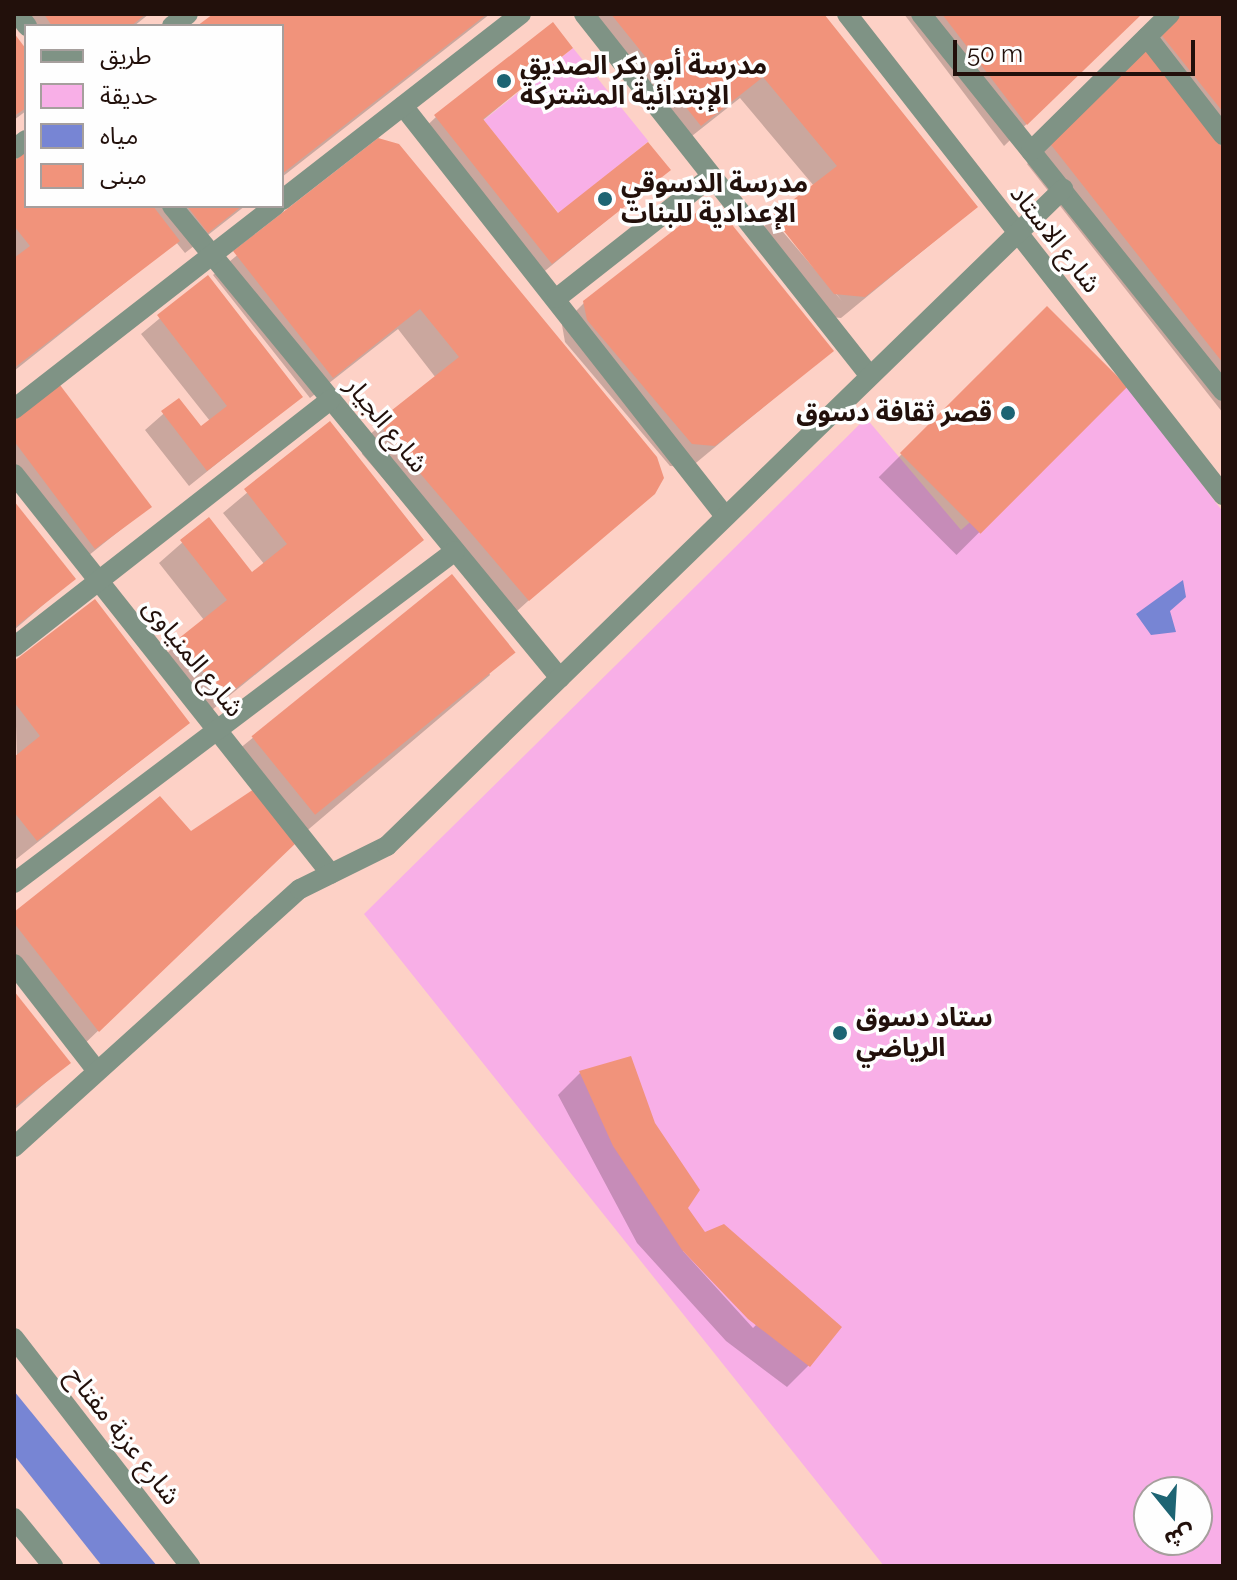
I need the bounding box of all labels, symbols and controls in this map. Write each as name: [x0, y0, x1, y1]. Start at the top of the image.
legend: [24, 24, 284, 208]
scale bar: [957, 24, 1199, 74]
text: 50 m: [967, 39, 1023, 68]
text: طريق: [100, 41, 152, 70]
place label: مدرسة أبو بكر الصديق الإبتدائية المشتركة: [520, 50, 767, 112]
marker: مدرسة أبو بكر الصديق الإبتدائية المشتركة: [495, 72, 513, 90]
text: حديقة: [100, 81, 158, 110]
text: مياه: [100, 121, 138, 150]
text: مبنى: [100, 161, 147, 190]
place label: مدرسة الدسوقي الإعدادية للبنات: [621, 168, 808, 230]
street label: شارع الاستاد: [1003, 179, 1107, 299]
marker: مدرسة الدسوقي الإعدادية للبنات: [596, 190, 614, 208]
street label: شارع الجيار: [338, 371, 434, 479]
place label: قصر ثقافة دسوق: [796, 397, 992, 429]
marker: قصر ثقافة دسوق: [999, 404, 1017, 422]
street label: شارع المنياوى: [136, 593, 250, 723]
place label: ستاد دسوق الرياضي: [856, 1002, 993, 1064]
marker: ستاد دسوق الرياضي: [831, 1024, 849, 1042]
street label: شارع عزبة مفتاح: [59, 1361, 187, 1511]
north arrow: [1133, 1476, 1213, 1556]
text: ش: [1161, 1520, 1198, 1554]

